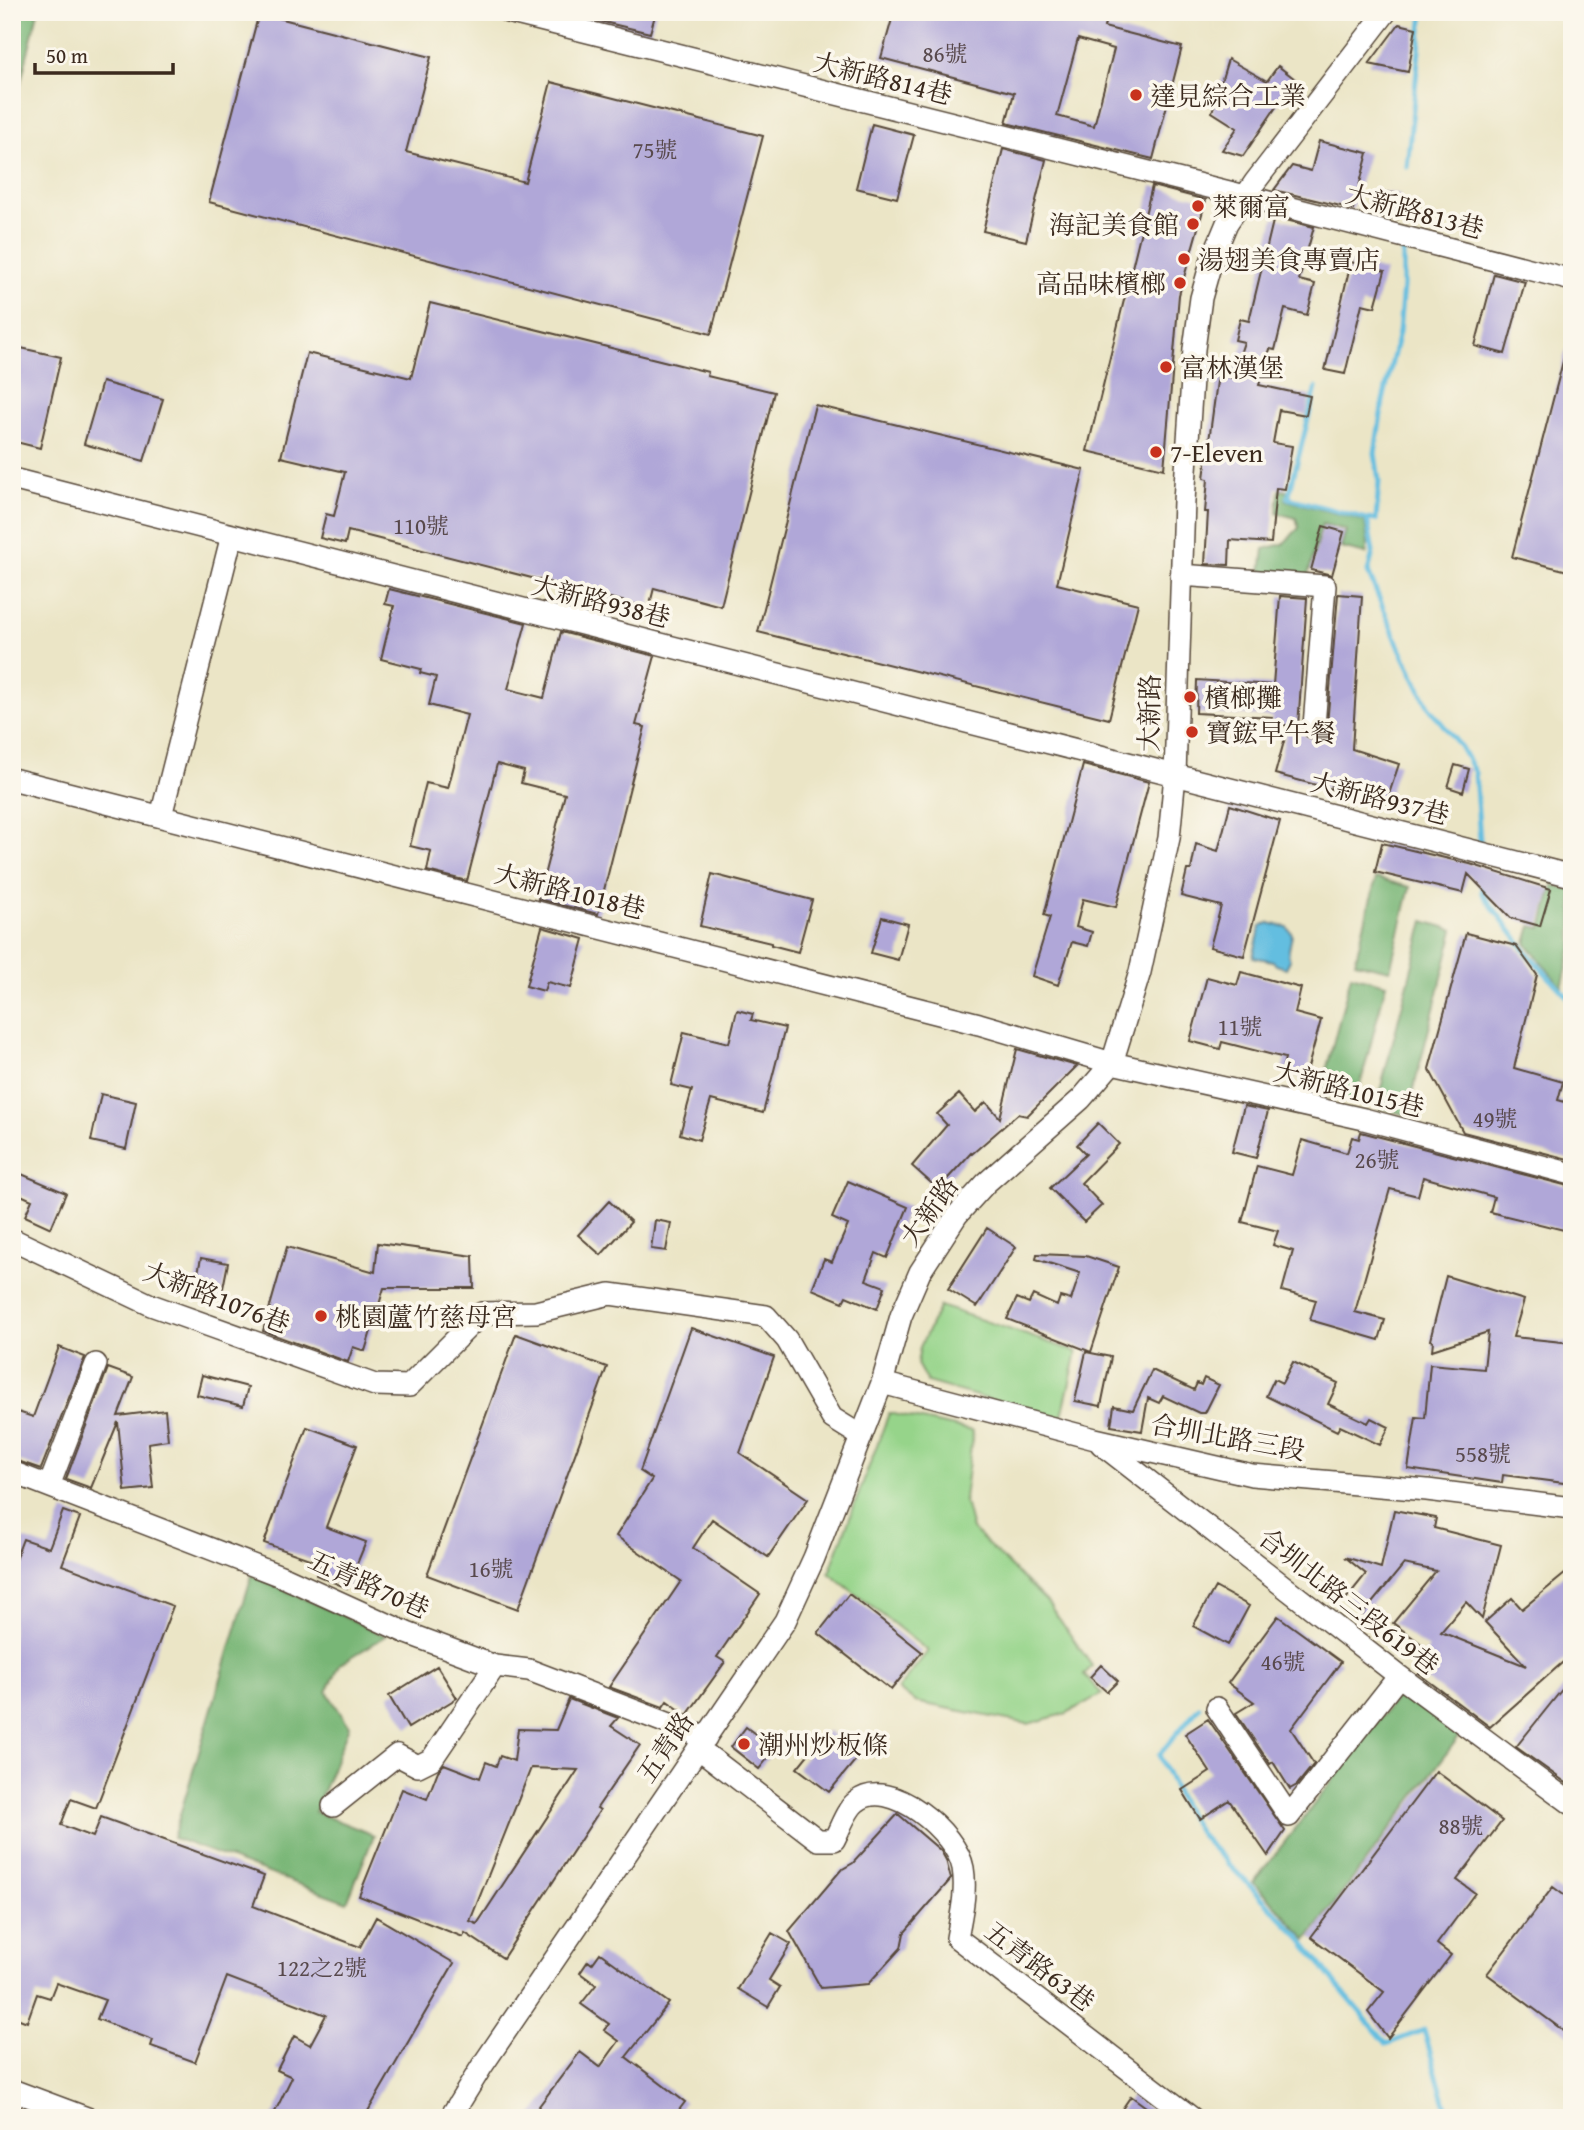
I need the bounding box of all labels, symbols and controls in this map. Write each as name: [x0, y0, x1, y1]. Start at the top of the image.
scale bar: [35, 32, 173, 76]
house number: 86號: [922, 37, 968, 70]
text: 50 m: [46, 40, 88, 71]
street label: 大新路814巷: [810, 42, 956, 114]
place label: 達見綜合工業: [1150, 76, 1306, 115]
marker: 達見綜合工業: [1128, 87, 1144, 103]
house number: 75號: [632, 133, 678, 166]
street label: 大新路813巷: [1342, 174, 1488, 248]
place label: 萊爾富: [1212, 187, 1290, 226]
marker: 萊爾富: [1190, 198, 1206, 214]
place label: 海記美食館: [1049, 205, 1179, 244]
marker: 海記美食館: [1185, 216, 1201, 232]
place label: 湯翅美食專賣店: [1198, 240, 1380, 279]
marker: 湯翅美食專賣店: [1176, 251, 1192, 267]
place label: 高品味檳榔: [1036, 264, 1166, 303]
marker: 高品味檳榔: [1172, 275, 1188, 291]
place label: 富林漢堡: [1180, 348, 1284, 387]
marker: 富林漢堡: [1158, 359, 1174, 375]
place label: 7-Eleven: [1170, 433, 1264, 472]
marker: 7-Eleven: [1148, 444, 1164, 460]
house number: 110號: [393, 509, 449, 542]
street label: 大新路938巷: [528, 565, 674, 637]
street label: 大新路: [1129, 674, 1169, 752]
place label: 檳榔攤: [1204, 678, 1282, 717]
marker: 檳榔攤: [1182, 689, 1198, 705]
place label: 寶鋐早午餐: [1206, 713, 1336, 752]
marker: 寶鋐早午餐: [1184, 724, 1200, 740]
street label: 大新路937巷: [1307, 762, 1453, 834]
street label: 大新路1018巷: [491, 853, 649, 929]
house number: 11號: [1217, 1010, 1263, 1043]
street label: 大新路1015巷: [1270, 1051, 1428, 1127]
house number: 49號: [1472, 1102, 1518, 1135]
house number: 26號: [1354, 1143, 1400, 1176]
street label: 大新路: [890, 1168, 968, 1254]
street label: 大新路1076巷: [138, 1251, 296, 1343]
place label: 桃園蘆竹慈母宮: [335, 1297, 517, 1336]
marker: 桃園蘆竹慈母宮: [313, 1308, 329, 1324]
street label: 合圳北路三段: [1148, 1404, 1308, 1470]
house number: 558號: [1455, 1437, 1511, 1470]
street label: 合圳北路三段619巷: [1250, 1518, 1448, 1684]
street label: 五青路70巷: [302, 1540, 436, 1628]
house number: 16號: [468, 1552, 514, 1585]
house number: 46號: [1260, 1645, 1306, 1678]
street label: 五青路: [627, 1704, 703, 1790]
place label: 潮州炒板條: [758, 1725, 888, 1764]
marker: 潮州炒板條: [736, 1736, 752, 1752]
house number: 88號: [1438, 1809, 1484, 1842]
street label: 五青路63巷: [977, 1912, 1103, 2020]
house number: 122之2號: [277, 1951, 367, 1984]

